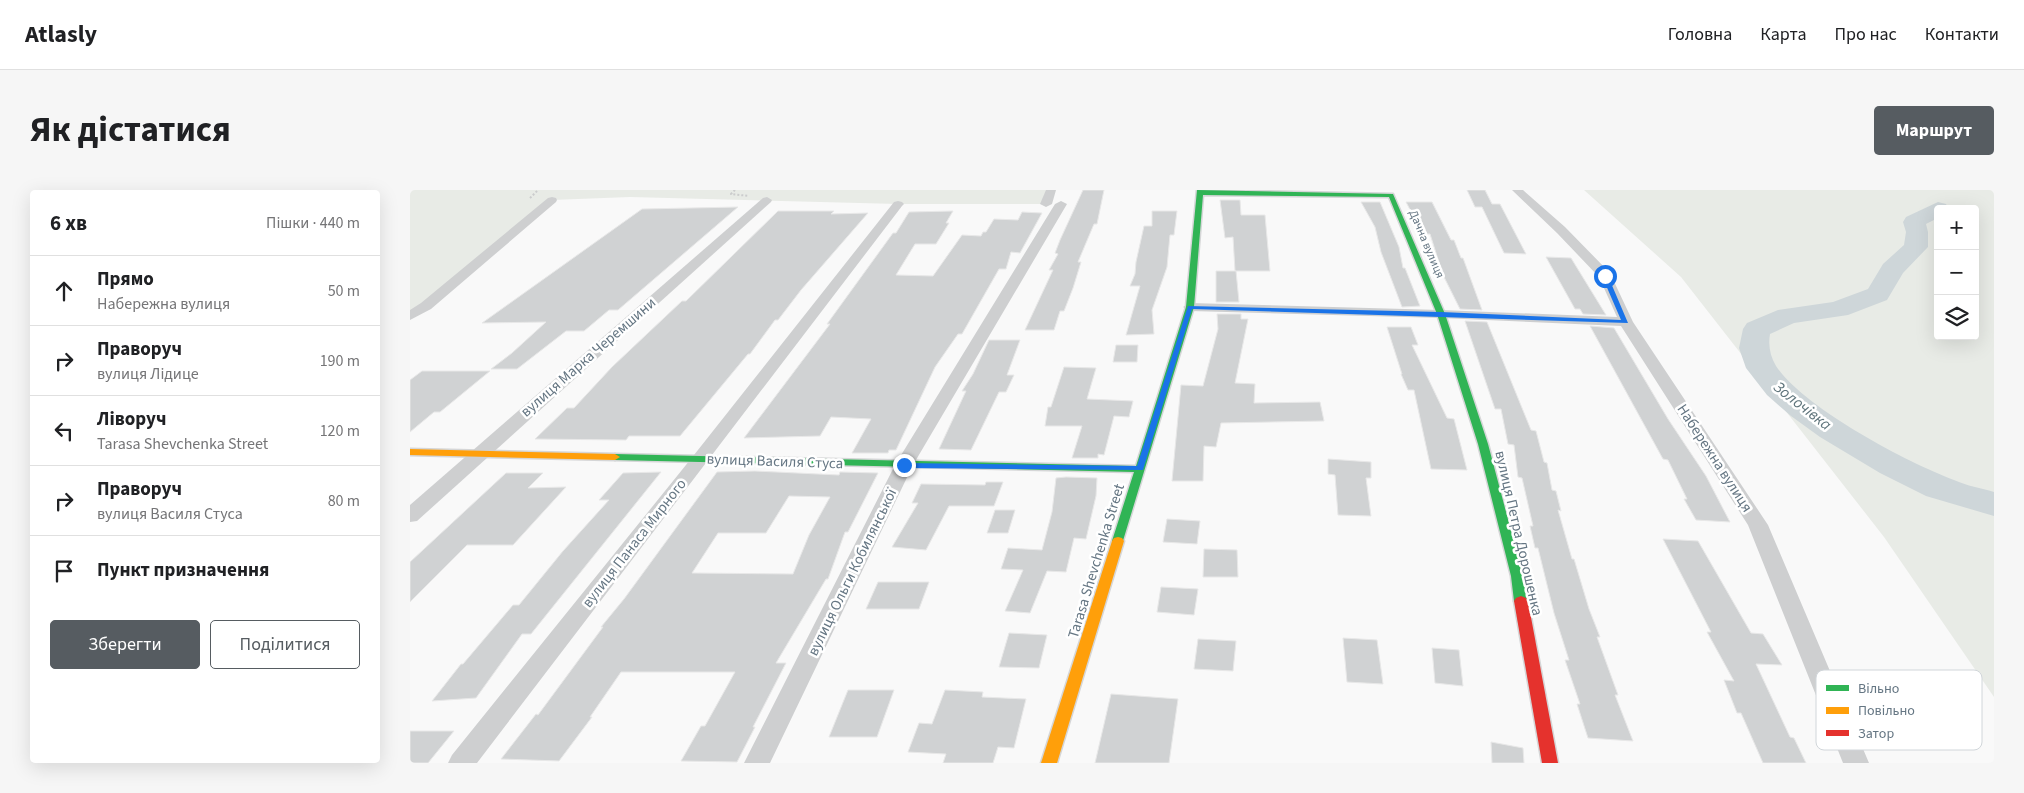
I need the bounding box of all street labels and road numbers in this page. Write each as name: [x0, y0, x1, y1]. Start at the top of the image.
street label: Дачна вулиця: [1405, 207, 1449, 281]
street label: вулиця Марка Черемшини: [516, 293, 660, 422]
street label: Набережна вулиця: [1672, 400, 1757, 516]
street label: вулиця Василя Стуса: [706, 449, 844, 474]
street label: вулиця Петра Дорошенка: [1489, 449, 1548, 618]
street label: вулиця Панаса Мирного: [577, 474, 691, 612]
street label: Tarasa Shevchenka Street: [1063, 481, 1130, 641]
street label: вулиця Ольги Кобилянської: [803, 484, 903, 659]

